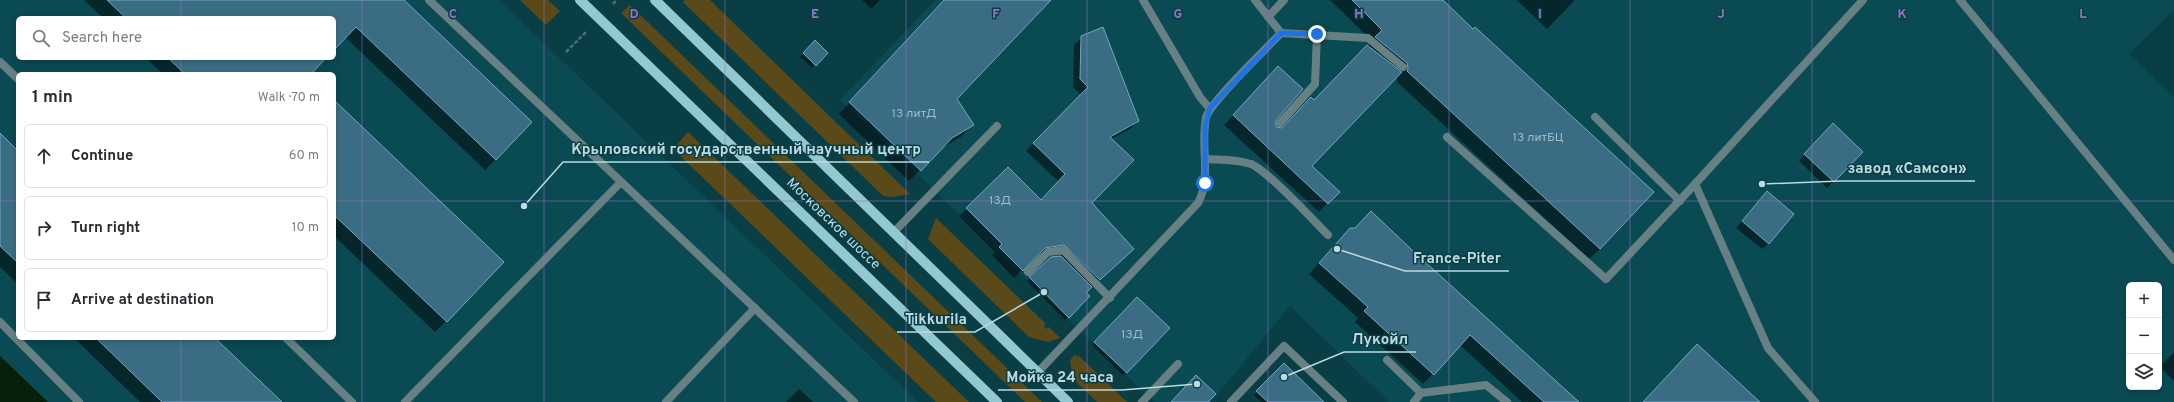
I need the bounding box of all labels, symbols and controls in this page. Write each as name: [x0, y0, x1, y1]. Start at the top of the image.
text: C: [449, 7, 457, 23]
text: D: [629, 7, 639, 23]
text: E: [811, 7, 819, 23]
text: F: [992, 7, 1000, 23]
text: G: [1174, 7, 1183, 23]
text: H: [1354, 7, 1364, 23]
text: I: [1538, 7, 1542, 23]
text: J: [1717, 7, 1725, 23]
text: K: [1897, 7, 1907, 23]
text: L: [2079, 7, 2087, 23]
search box: [16, 16, 336, 60]
route end: [1308, 25, 1326, 43]
icon: search: [30, 27, 52, 49]
text: Search here: [62, 29, 142, 48]
text: 1 min: [32, 87, 73, 109]
text: Walk · 70 m: [258, 90, 320, 106]
house number: 13 литД: [892, 106, 936, 122]
house number: 13 литБЦ: [1512, 130, 1564, 146]
callout: Крыловский государственный научный центр: [563, 135, 929, 162]
text: Крыловский государственный научный центр: [571, 141, 921, 160]
icon: ahead: [33, 145, 55, 167]
text: Continue: [71, 147, 133, 166]
text: 60 m: [289, 148, 319, 164]
callout: завод «Самсон»: [1840, 154, 1975, 181]
text: завод «Самсон»: [1847, 160, 1967, 179]
route start: [1196, 174, 1214, 192]
street label: Московское шоссе: [782, 175, 884, 273]
house number: 13Д: [989, 193, 1011, 209]
icon: right: [33, 217, 55, 239]
text: Turn right: [71, 219, 140, 238]
text: 10 m: [292, 220, 319, 236]
callout: France-Piter: [1405, 244, 1509, 271]
text: France-Piter: [1413, 250, 1502, 269]
map controls: [2126, 282, 2162, 390]
button: +: [2126, 282, 2162, 318]
icon: arrive: [33, 289, 55, 311]
text: Arrive at destination: [71, 291, 214, 310]
callout: Tikkurila: [897, 305, 975, 332]
text: Tikkurila: [905, 311, 967, 330]
button: −: [2126, 318, 2162, 354]
callout: Лукойл: [1344, 325, 1416, 352]
house number: 13Д: [1121, 327, 1143, 343]
text: Лукойл: [1352, 331, 1408, 350]
button: layers: [2126, 354, 2162, 390]
callout: Мойка 24 часа: [998, 363, 1122, 390]
text: Мойка 24 часа: [1006, 369, 1114, 388]

